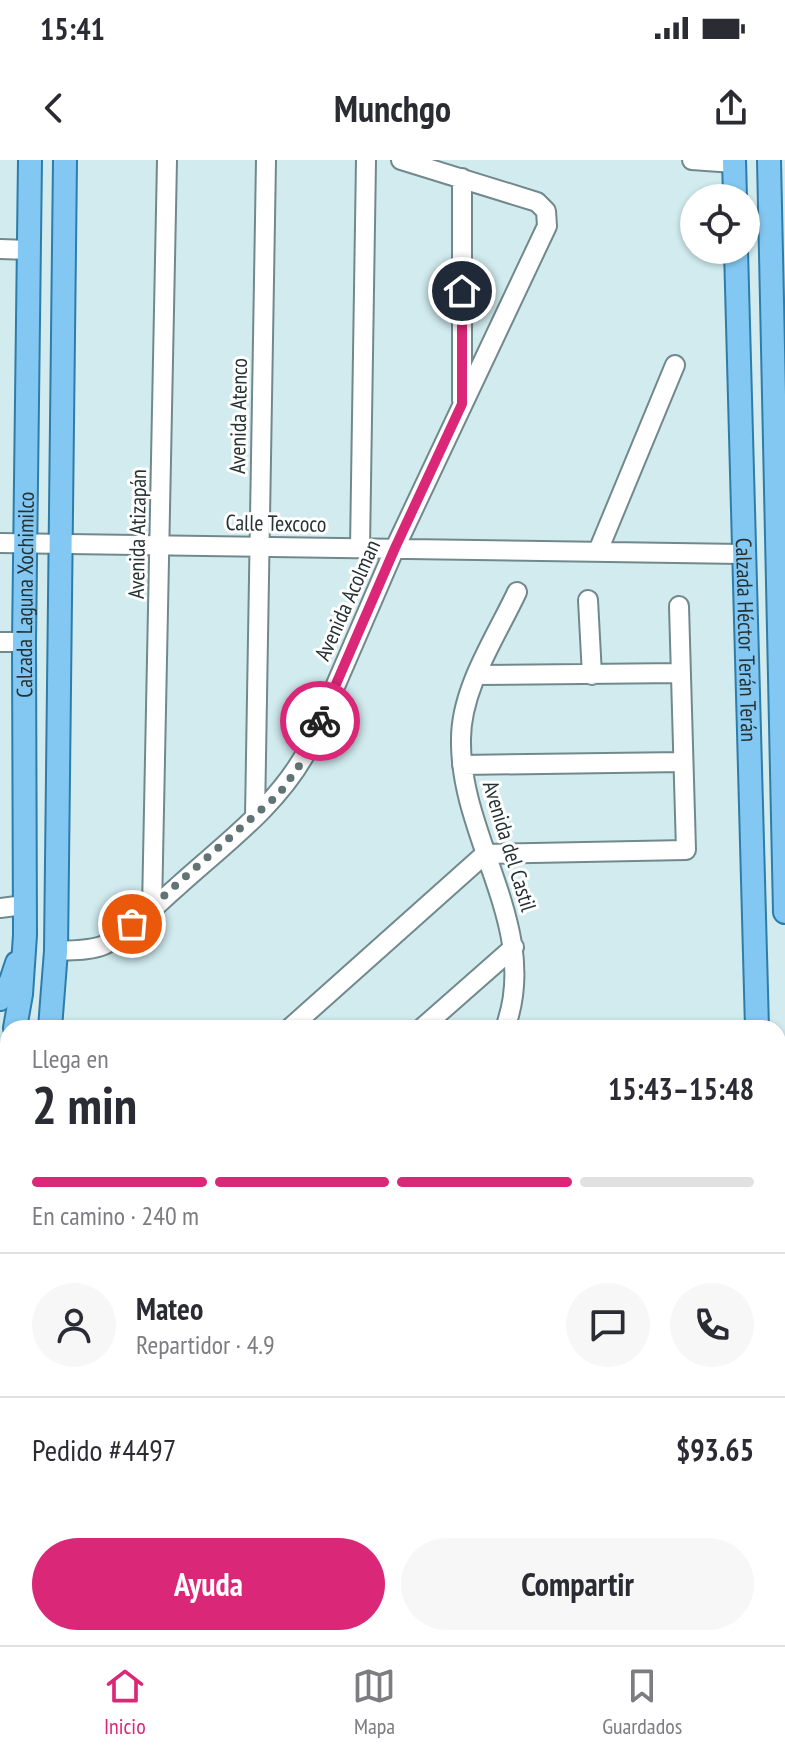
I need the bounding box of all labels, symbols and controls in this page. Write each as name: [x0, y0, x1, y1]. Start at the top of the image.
text: 15:41: [40, 9, 105, 48]
text: Munchgo: [334, 85, 451, 132]
icon: back: [32, 86, 76, 130]
icon: share: [709, 86, 753, 130]
map controls: [680, 184, 760, 264]
button: locate: [680, 184, 760, 264]
pin: [428, 257, 496, 325]
icon: home: [440, 269, 484, 313]
street label: Avenida Atenco: [223, 358, 253, 474]
street label: Avenida Atizapán: [122, 469, 152, 599]
street label: Calzada Laguna Xochimilco: [10, 491, 40, 698]
street label: Calle Texcoco: [225, 508, 327, 538]
street label: Avenida Acolman: [308, 535, 386, 665]
street label: Calzada Héctor Terán Terán: [730, 537, 763, 742]
courier: [280, 681, 360, 761]
icon: bike: [298, 699, 342, 743]
street label: Avenida del Castil: [477, 777, 543, 916]
pin: [98, 890, 166, 958]
icon: bag: [110, 902, 154, 946]
text: Llega en: [32, 1042, 109, 1075]
text: 15:43–15:48: [608, 1069, 754, 1108]
text: 2 min: [32, 1071, 137, 1138]
text: En camino · 240 m: [32, 1199, 199, 1232]
button: person: [32, 1283, 116, 1367]
button: chat: [566, 1283, 650, 1367]
button: phone: [670, 1283, 754, 1367]
text: Mateo: [136, 1289, 203, 1328]
text: Repartidor · 4.9: [136, 1328, 275, 1361]
text: Pedido #4497: [32, 1430, 176, 1469]
text: $93.65: [676, 1430, 754, 1469]
button: Ayuda: [32, 1538, 385, 1630]
button: Compartir: [401, 1538, 754, 1630]
tab: Inicio: [103, 1664, 147, 1740]
tab: Mapa: [352, 1664, 396, 1740]
tab: Guardados: [602, 1664, 682, 1740]

